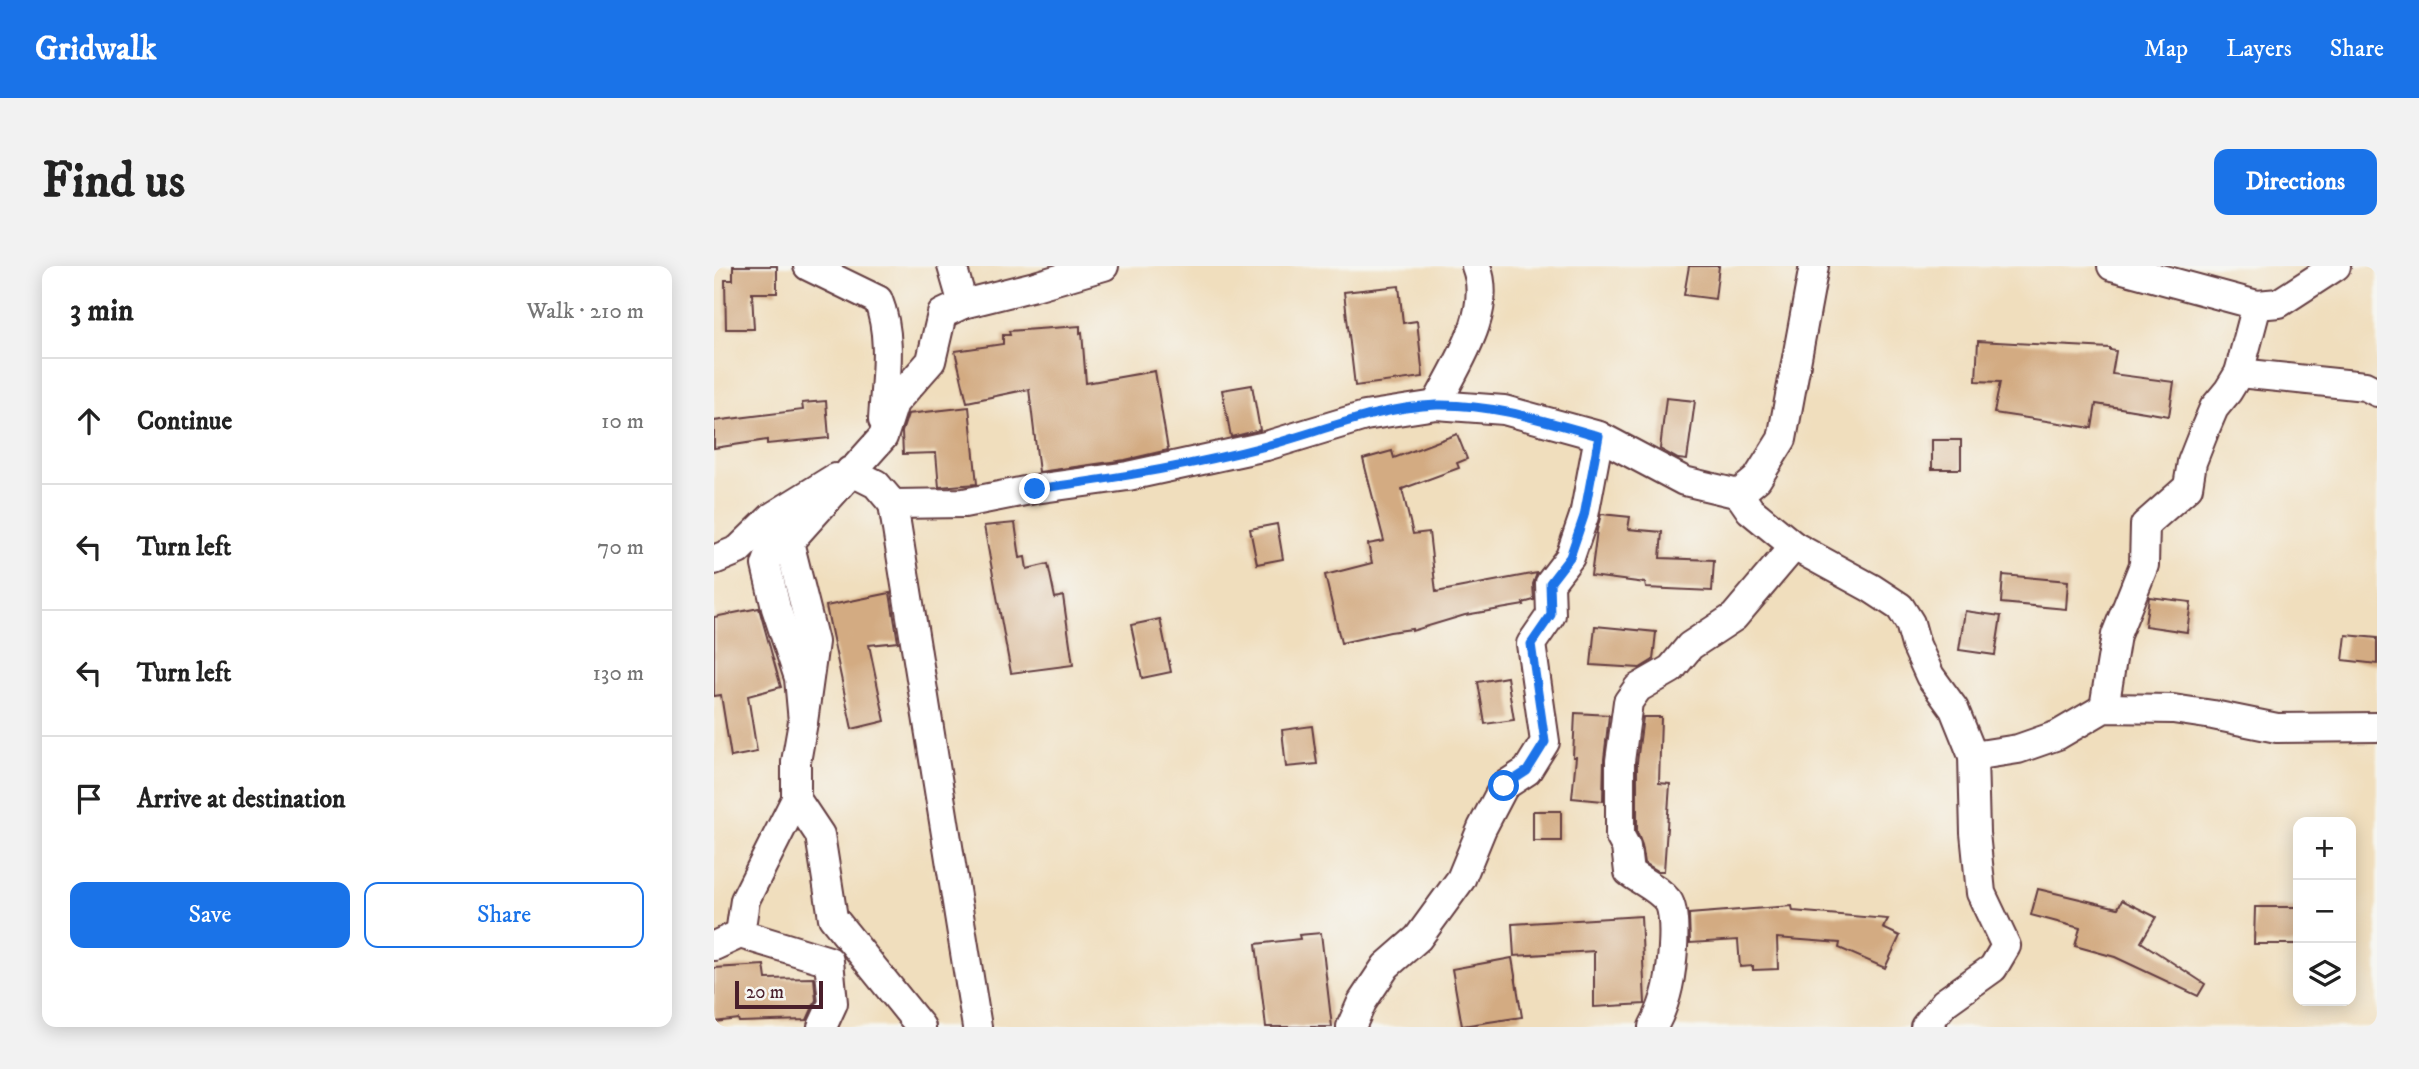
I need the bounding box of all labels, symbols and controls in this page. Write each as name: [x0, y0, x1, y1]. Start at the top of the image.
text: Gridwalk: [35, 29, 157, 70]
text: Map: [2144, 34, 2188, 64]
text: Layers: [2226, 34, 2292, 64]
text: Share: [2330, 34, 2384, 64]
button: Directions: [2214, 149, 2377, 215]
text: Find us: [42, 151, 185, 213]
text: 3 min: [70, 293, 134, 330]
text: Walk · 210 m: [527, 297, 644, 326]
icon: ahead: [70, 402, 108, 440]
text: Continue: [137, 405, 232, 438]
text: 10 m: [601, 407, 644, 436]
route end: [1019, 473, 1050, 504]
icon: left: [70, 528, 108, 566]
text: Turn left: [137, 531, 231, 564]
text: 70 m: [597, 533, 644, 562]
icon: left: [70, 654, 108, 692]
text: Turn left: [137, 657, 231, 690]
text: 130 m: [592, 659, 644, 688]
route start: [1488, 770, 1519, 801]
icon: arrive: [70, 780, 108, 818]
text: Arrive at destination: [137, 783, 346, 816]
map controls: [2293, 817, 2356, 1006]
button: +: [2293, 817, 2356, 880]
button: −: [2293, 880, 2356, 943]
button: Save: [70, 882, 350, 948]
button: Share: [364, 882, 644, 948]
button: layers: [2293, 943, 2356, 1006]
scale bar: [735, 978, 822, 1010]
text: 20 m: [746, 981, 784, 1004]

